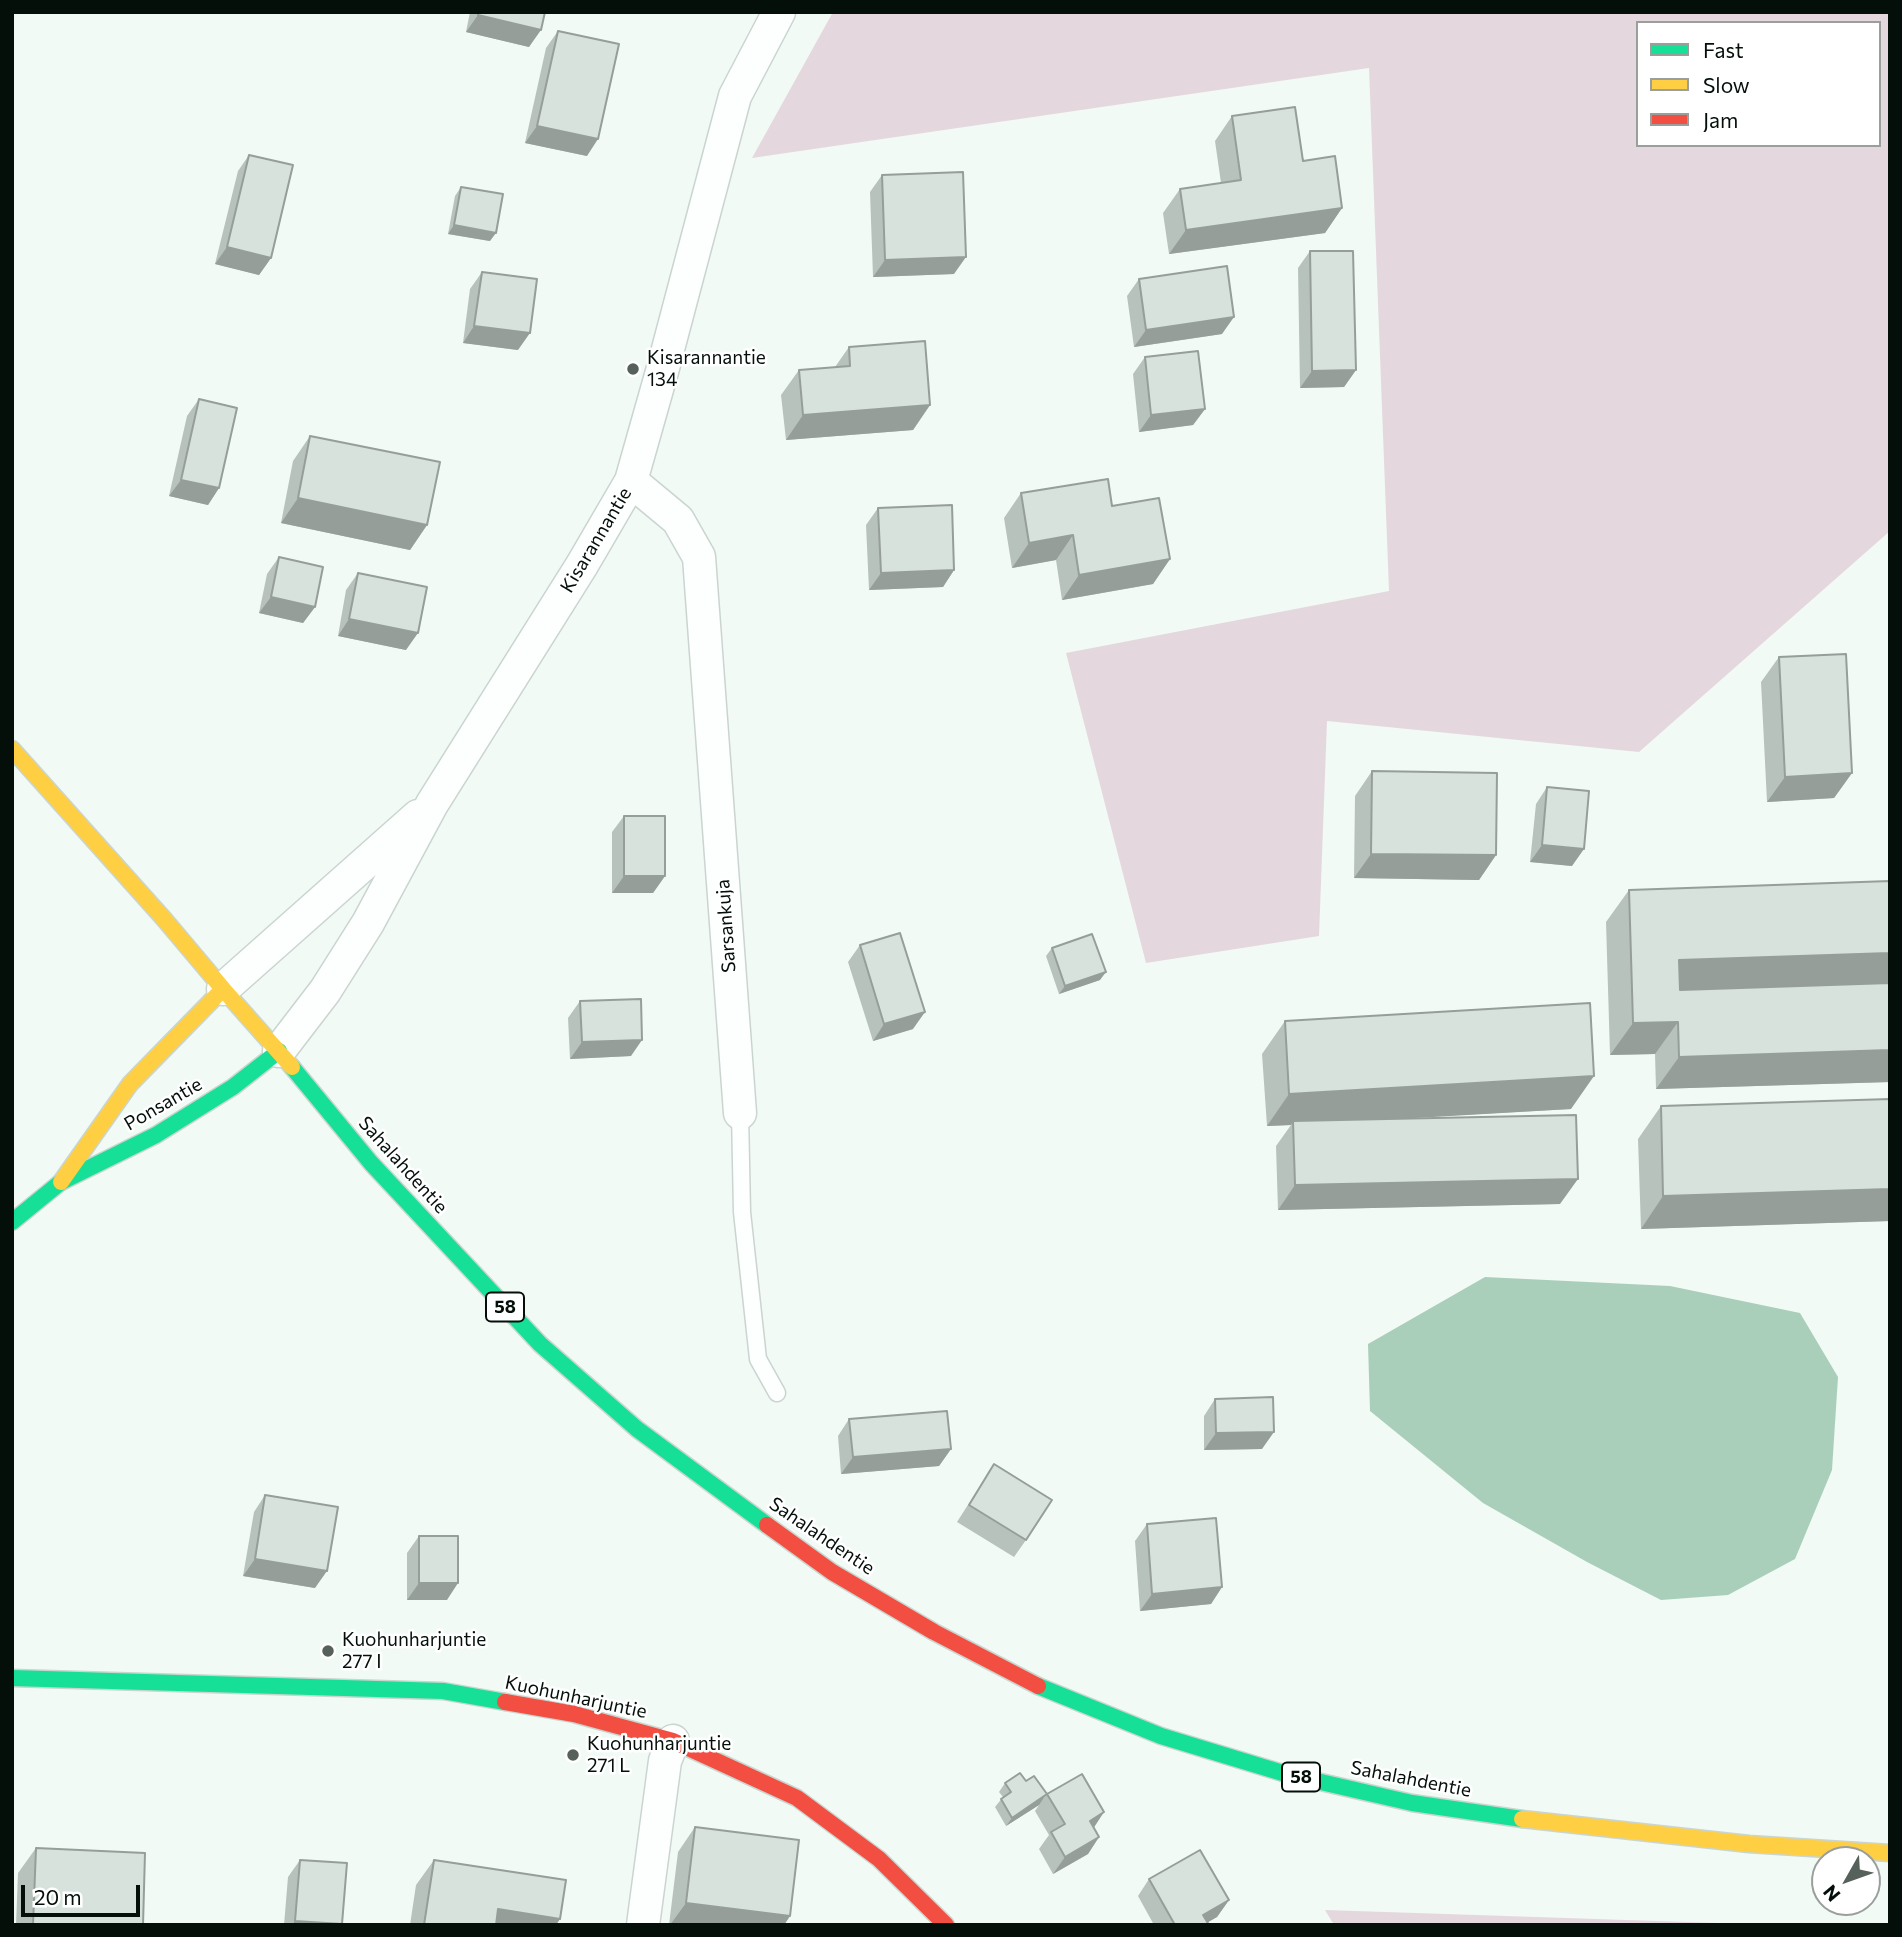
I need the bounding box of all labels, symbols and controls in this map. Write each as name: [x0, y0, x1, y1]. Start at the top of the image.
legend: [1636, 21, 1881, 147]
text: Fast: [1703, 37, 1744, 62]
text: Slow: [1703, 72, 1750, 97]
text: Jam: [1703, 107, 1738, 132]
place label: Kisarannantie 134: [647, 347, 766, 391]
marker: Kisarannantie 134: [625, 361, 641, 377]
street label: Kisarannantie: [556, 483, 636, 597]
street label: Sarsankuja: [711, 879, 741, 973]
street label: Ponsantie: [120, 1073, 206, 1135]
street label: Sahalahdentie: [354, 1112, 452, 1218]
road number: 58: [486, 1292, 524, 1322]
street label: Sahalahdentie: [765, 1492, 879, 1580]
place label: Kuohunharjuntie 277 I: [342, 1629, 486, 1673]
marker: Kuohunharjuntie 277 I: [320, 1643, 336, 1659]
street label: Kuohunharjuntie: [503, 1671, 649, 1723]
place label: Kuohunharjuntie 271 L: [587, 1733, 731, 1777]
marker: Kuohunharjuntie 271 L: [565, 1747, 581, 1763]
street label: Sahalahdentie: [1349, 1756, 1473, 1802]
road number: 58: [1282, 1762, 1320, 1792]
north arrow: [1811, 1846, 1881, 1916]
scale bar: [24, 1870, 144, 1914]
text: N: [1818, 1881, 1844, 1906]
text: 20 m: [34, 1884, 82, 1909]

